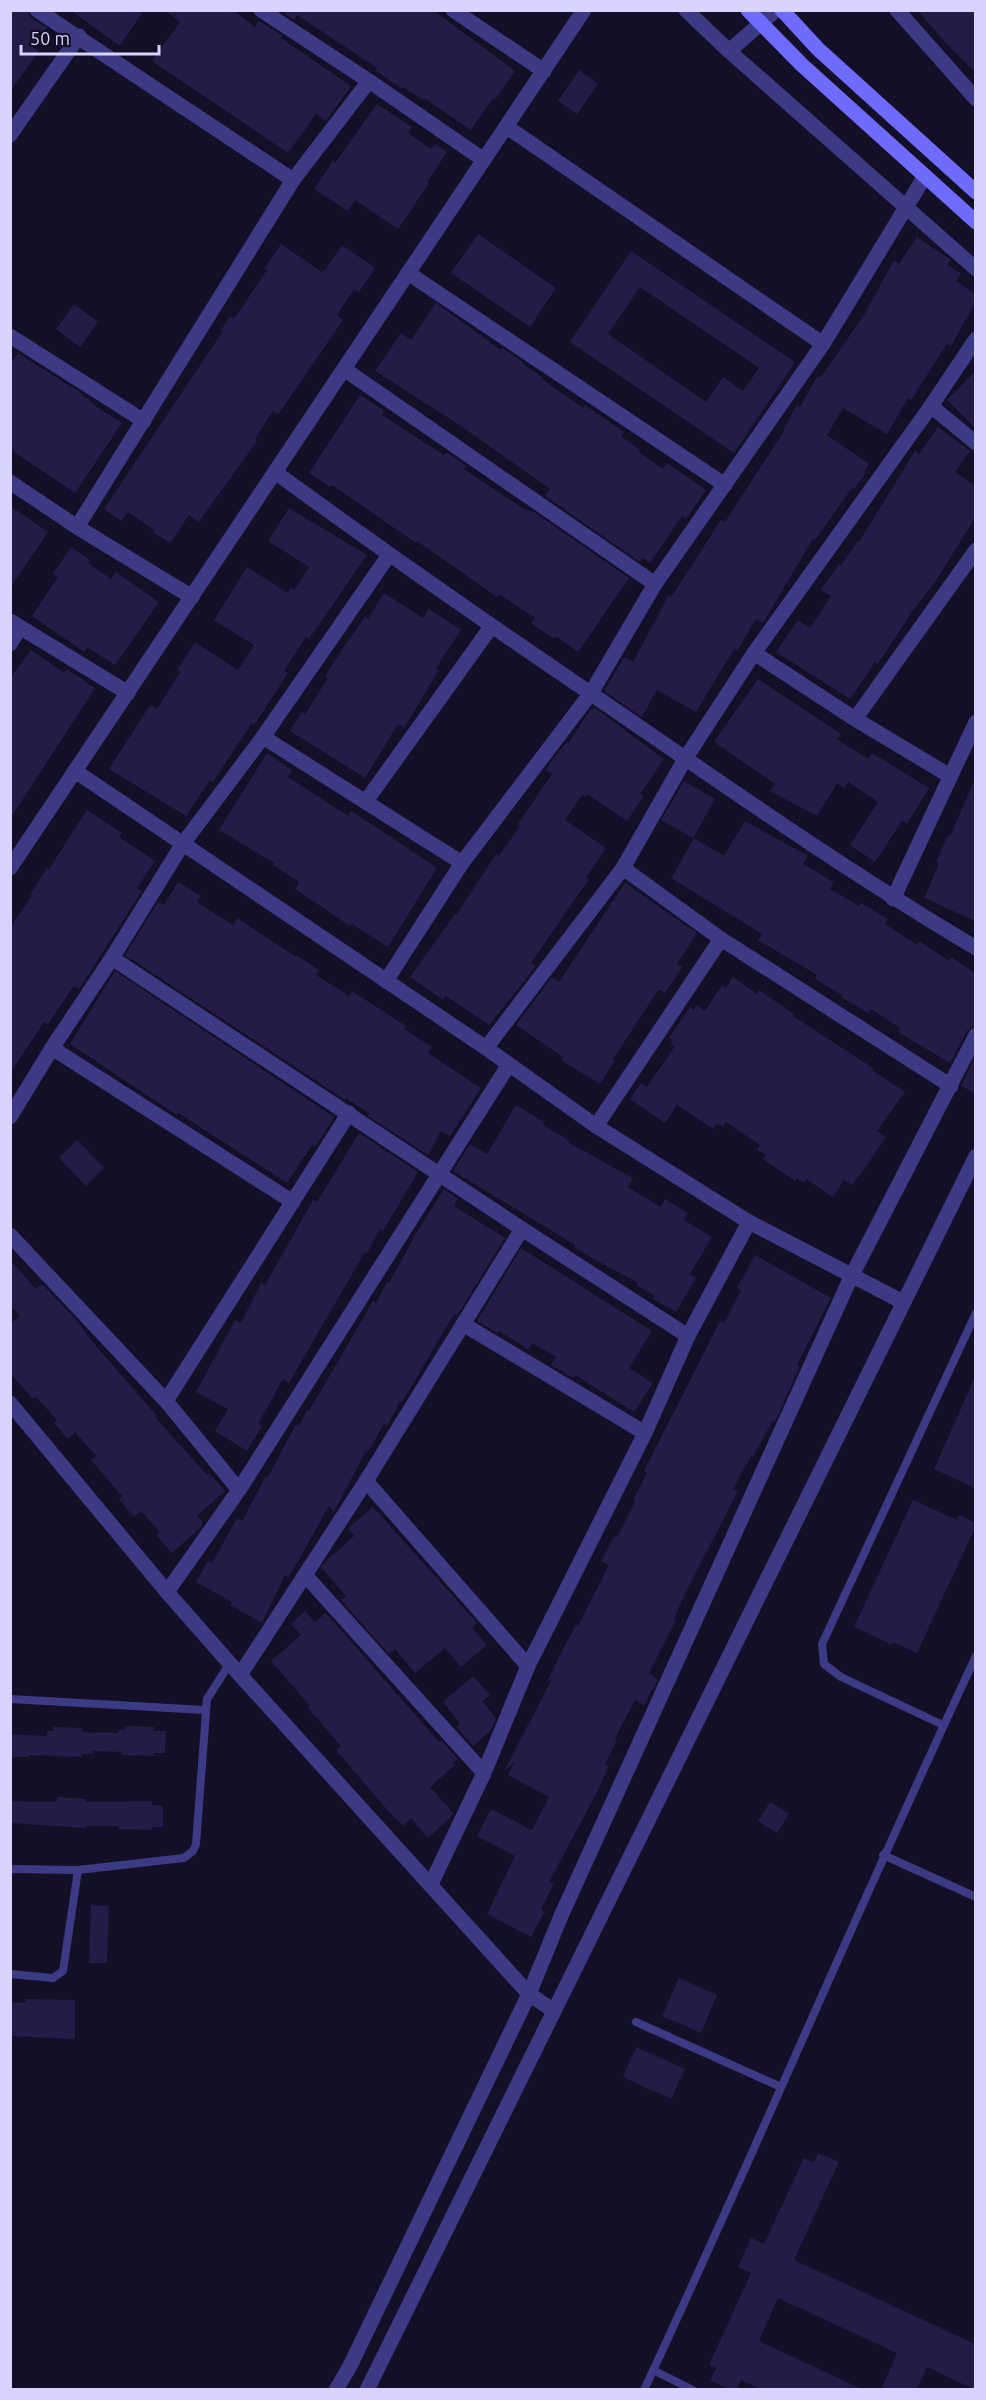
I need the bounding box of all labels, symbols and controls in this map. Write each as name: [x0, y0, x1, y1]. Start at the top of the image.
scale bar: [21, 18, 159, 56]
text: 50 m: [30, 28, 70, 48]

